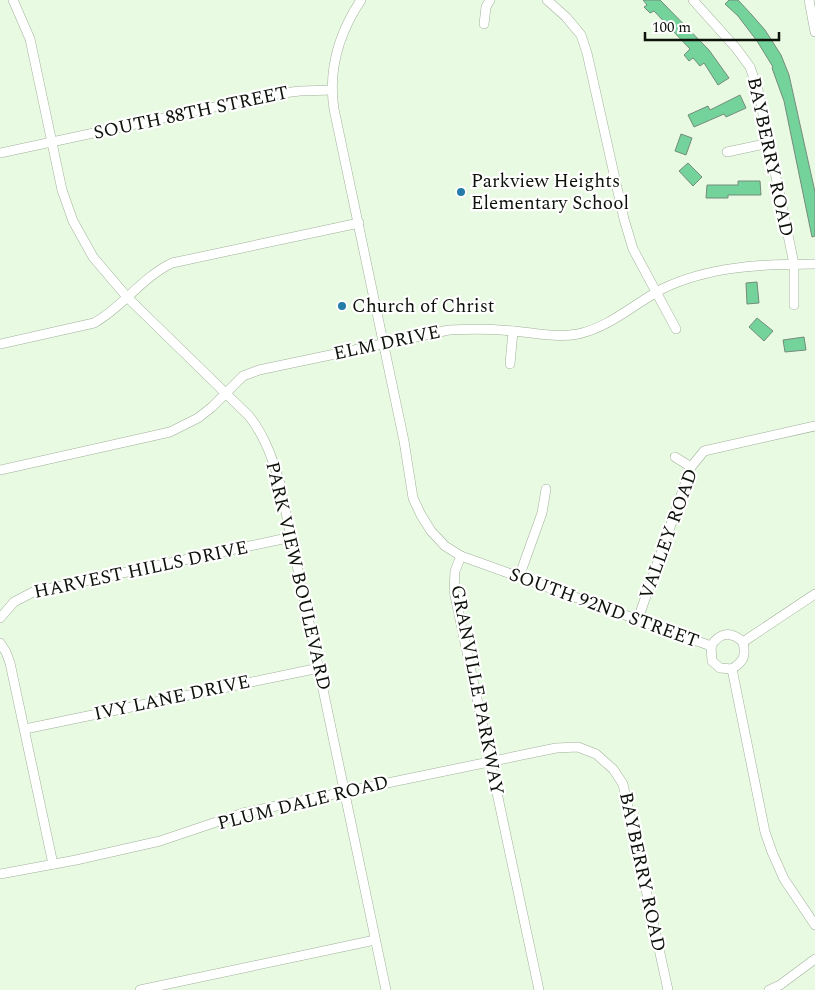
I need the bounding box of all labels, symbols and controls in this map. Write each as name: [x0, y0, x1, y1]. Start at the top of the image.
scale bar: [645, 10, 779, 42]
text: 100 m: [652, 16, 691, 39]
street label: BAYBERRY ROAD: [739, 74, 801, 240]
street label: SOUTH 88TH STREET: [91, 78, 291, 148]
place label: Parkview Heights Elementary School: [471, 167, 629, 218]
marker: Parkview Heights Elementary School: [455, 186, 467, 198]
place label: Church of Christ: [352, 292, 495, 321]
marker: Church of Christ: [336, 300, 348, 312]
street label: ELM DRIVE: [331, 318, 443, 368]
street label: PARK VIEW BOULEVARD: [258, 459, 338, 693]
street label: VALLEY ROAD: [632, 465, 706, 603]
street label: HARVEST HILLS DRIVE: [31, 533, 251, 607]
street label: SOUTH 92ND STREET: [505, 560, 703, 656]
street label: GRANVILLE PARKWAY: [442, 582, 512, 798]
street label: IVY LANE DRIVE: [91, 667, 253, 729]
street label: PLUM DALE ROAD: [214, 768, 392, 838]
street label: BAYBERRY ROAD: [611, 789, 673, 955]

